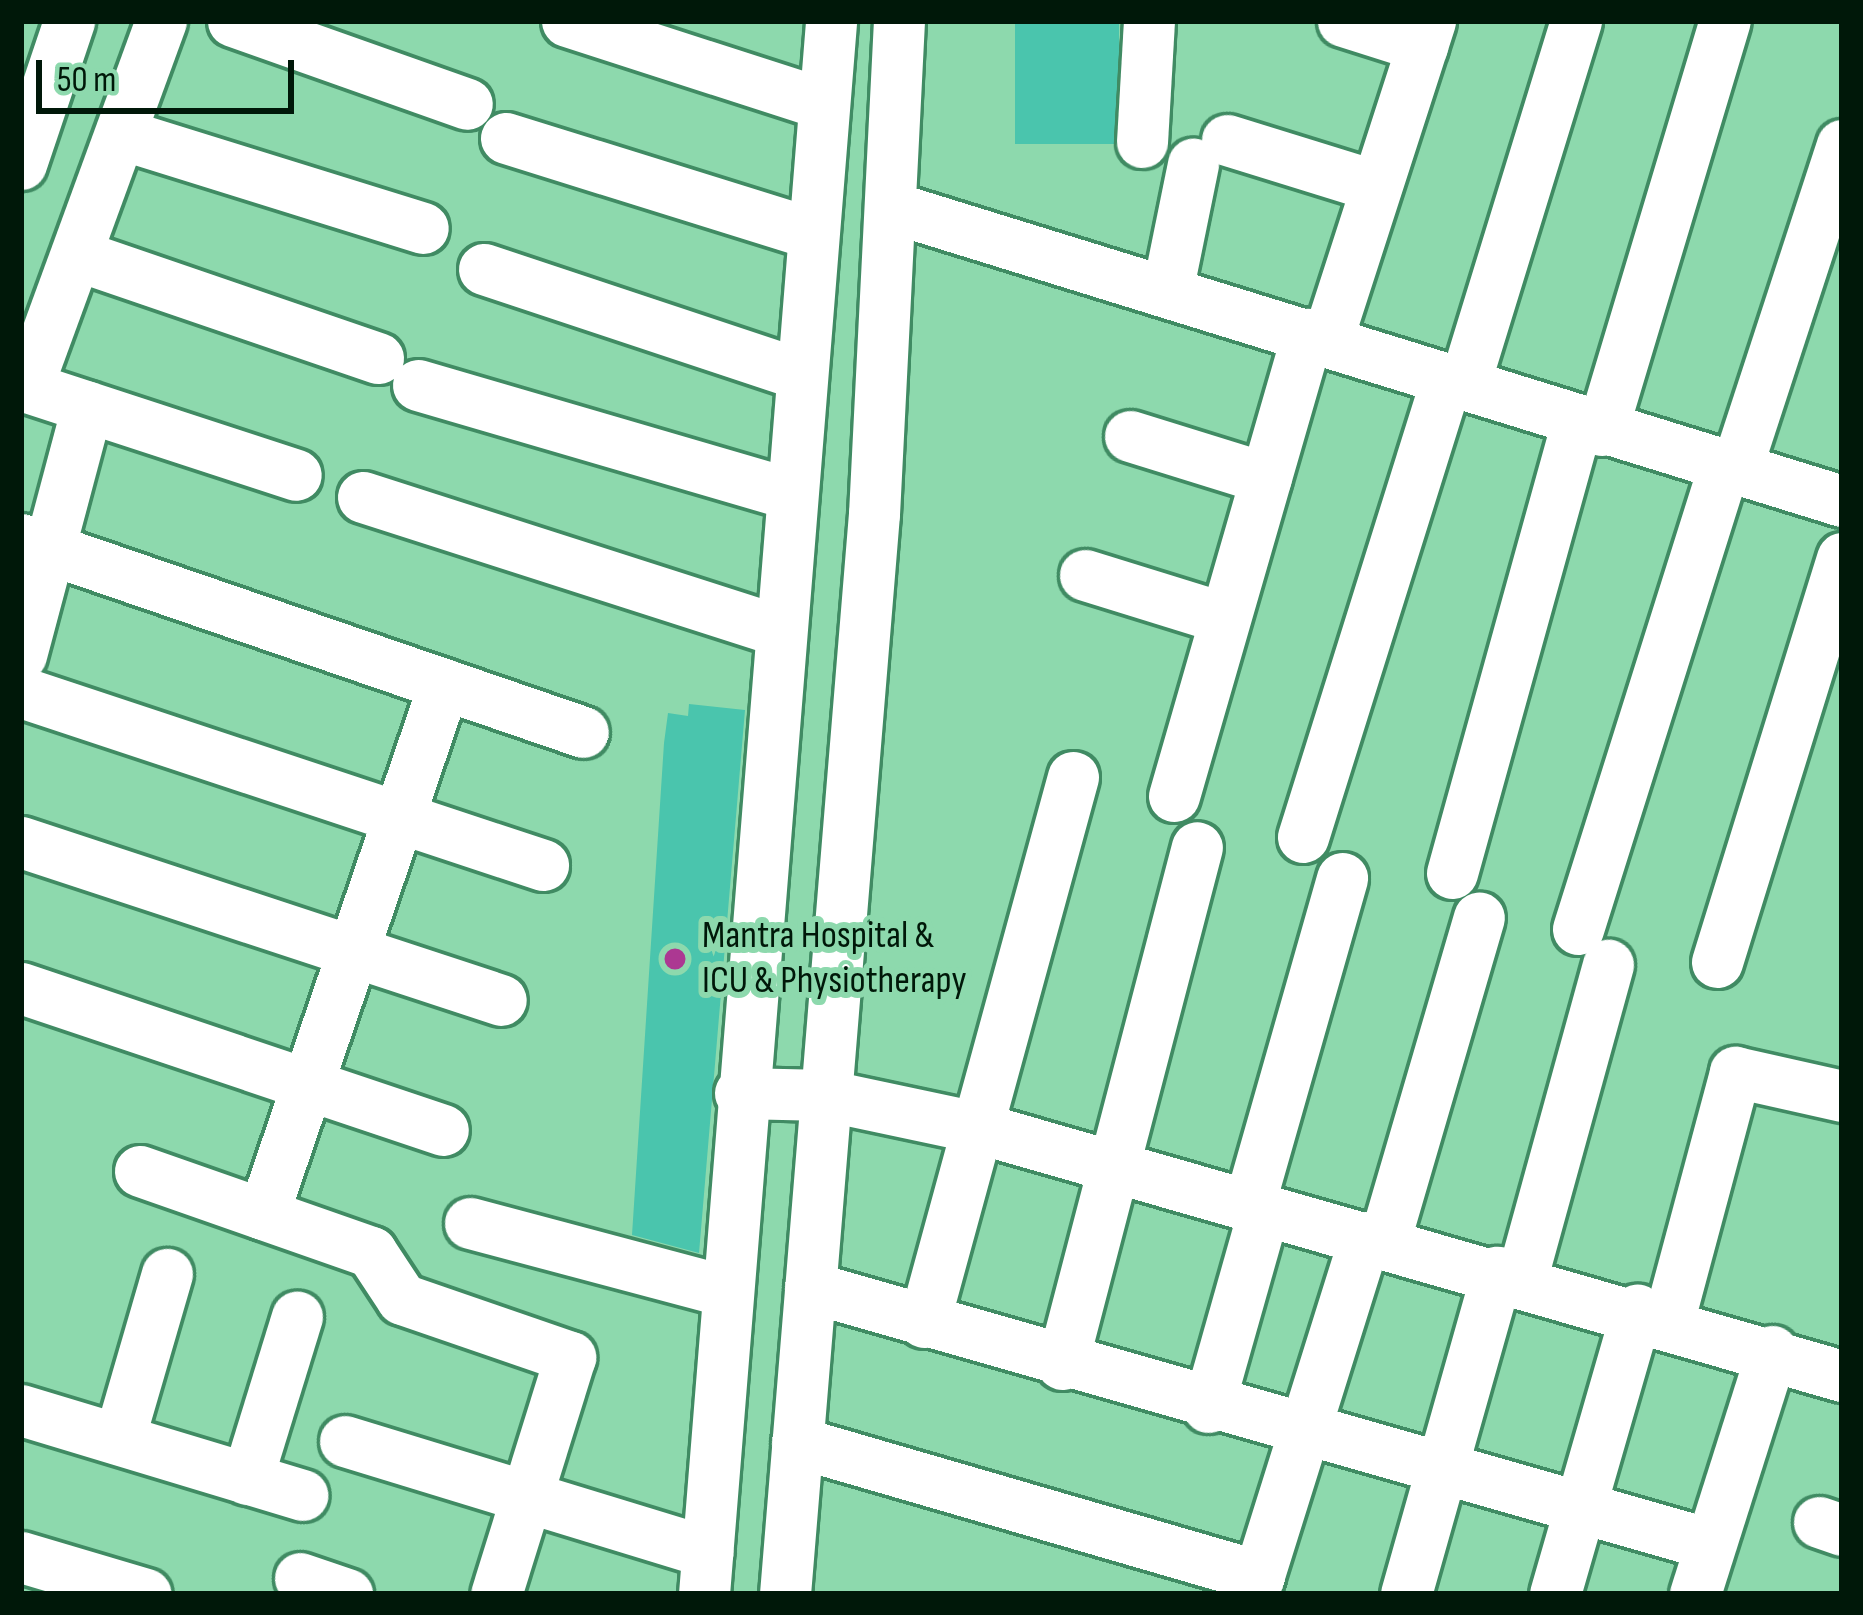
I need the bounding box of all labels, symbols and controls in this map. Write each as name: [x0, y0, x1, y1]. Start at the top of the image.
scale bar: [42, 36, 300, 110]
text: 50 m: [57, 59, 116, 102]
place label: Mantra Hospital & ICU & Physiotherapy: [702, 914, 966, 1005]
marker: Mantra Hospital & ICU & Physiotherapy: [659, 943, 691, 975]

